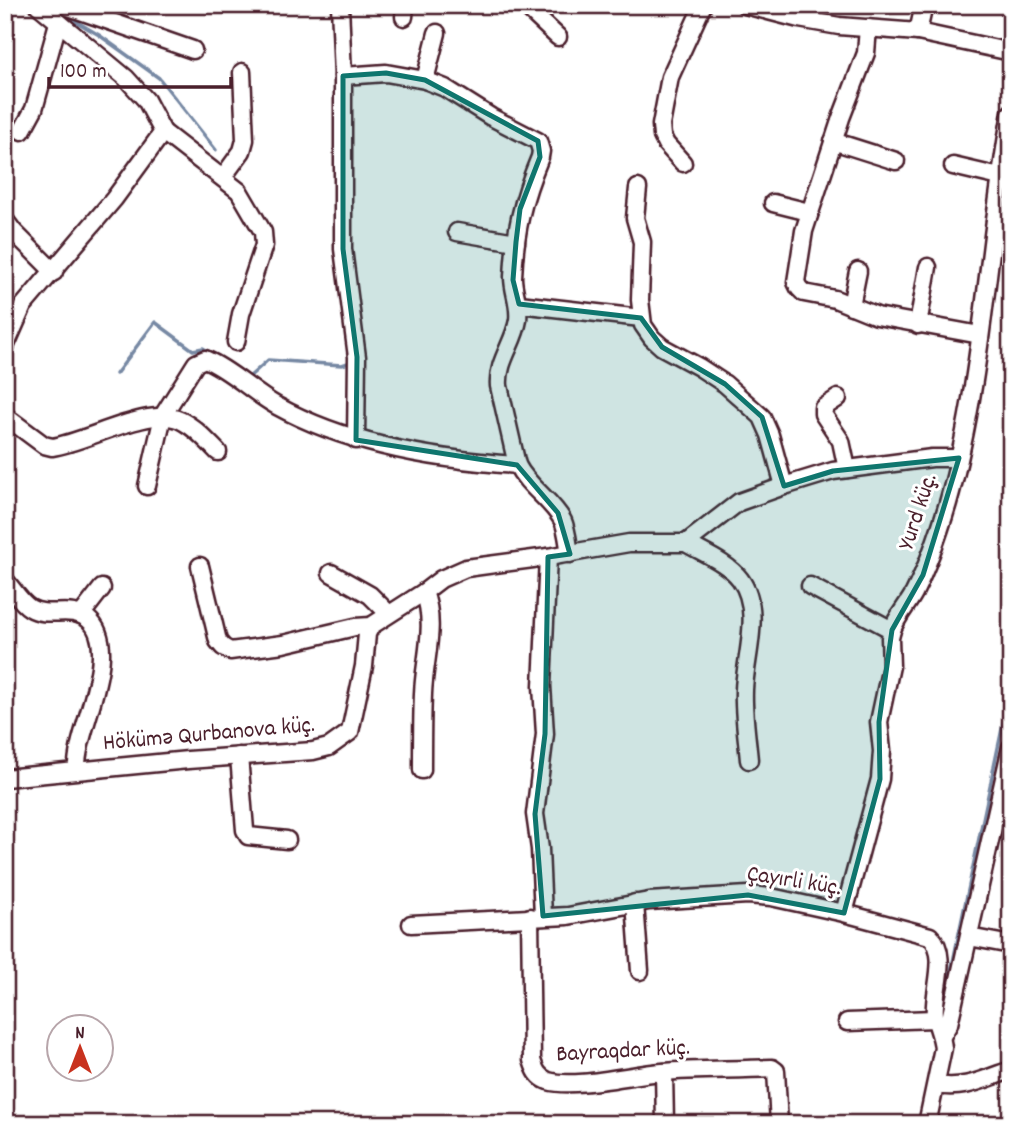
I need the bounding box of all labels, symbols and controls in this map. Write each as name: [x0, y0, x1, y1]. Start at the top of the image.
scale bar: [49, 46, 231, 90]
text: 100 m: [60, 58, 107, 88]
street label: Yurd küç.: [891, 469, 947, 555]
street label: Hökümə Qurbanova küç.: [102, 709, 316, 761]
street label: Çayırli küç.: [744, 858, 844, 906]
north arrow: [46, 1014, 116, 1084]
text: N: [75, 1021, 85, 1048]
street label: Bayraqdar küç.: [555, 1032, 691, 1072]

